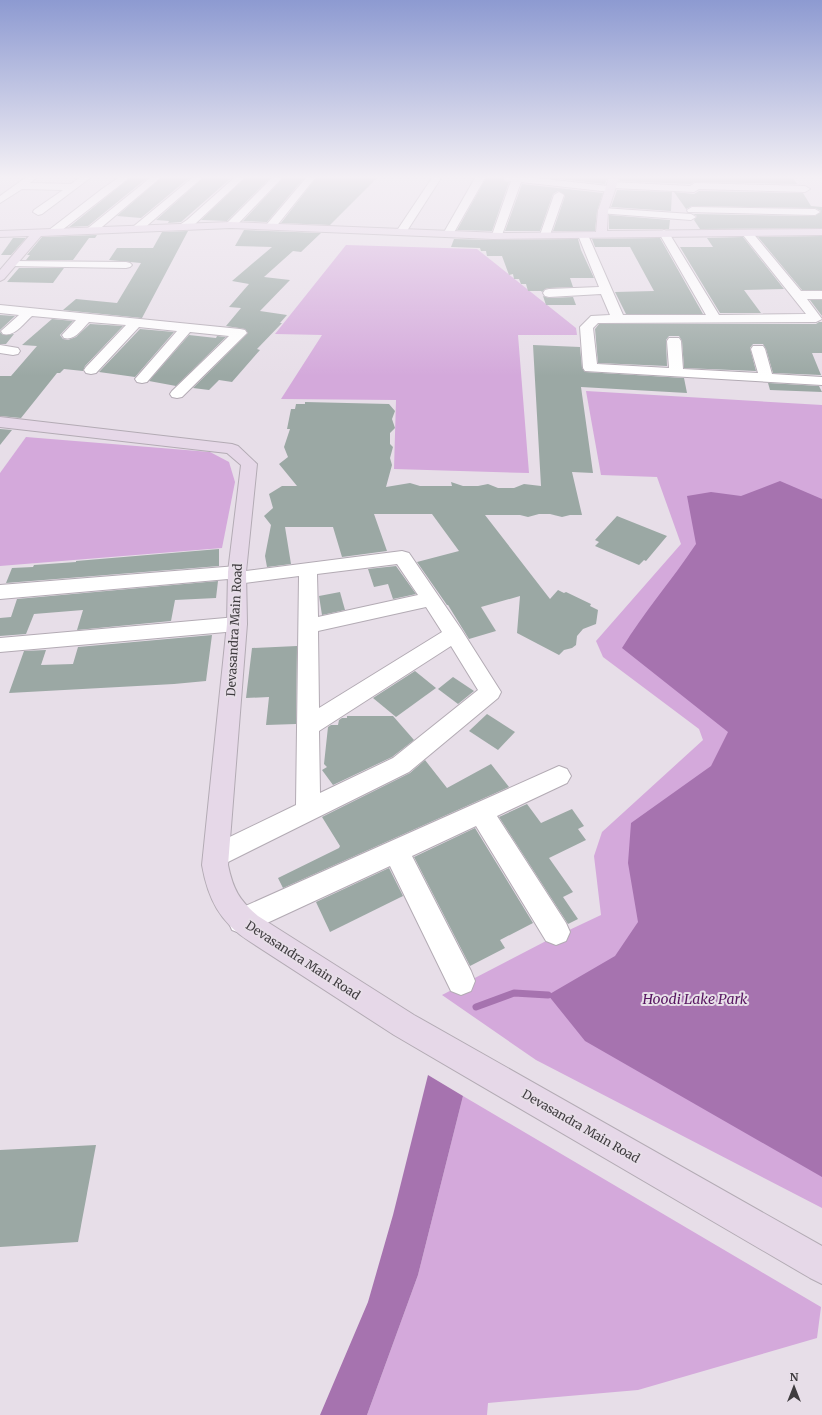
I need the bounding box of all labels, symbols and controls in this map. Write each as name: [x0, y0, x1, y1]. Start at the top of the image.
street label: Devasandra Main Road: [223, 563, 245, 697]
street label: Devasandra Main Road: [243, 917, 363, 1003]
park label: Hoodi Lake Park: [641, 990, 748, 1008]
street label: Devasandra Main Road: [520, 1086, 642, 1166]
north arrow: [774, 1367, 814, 1407]
text: N: [790, 1370, 799, 1384]

